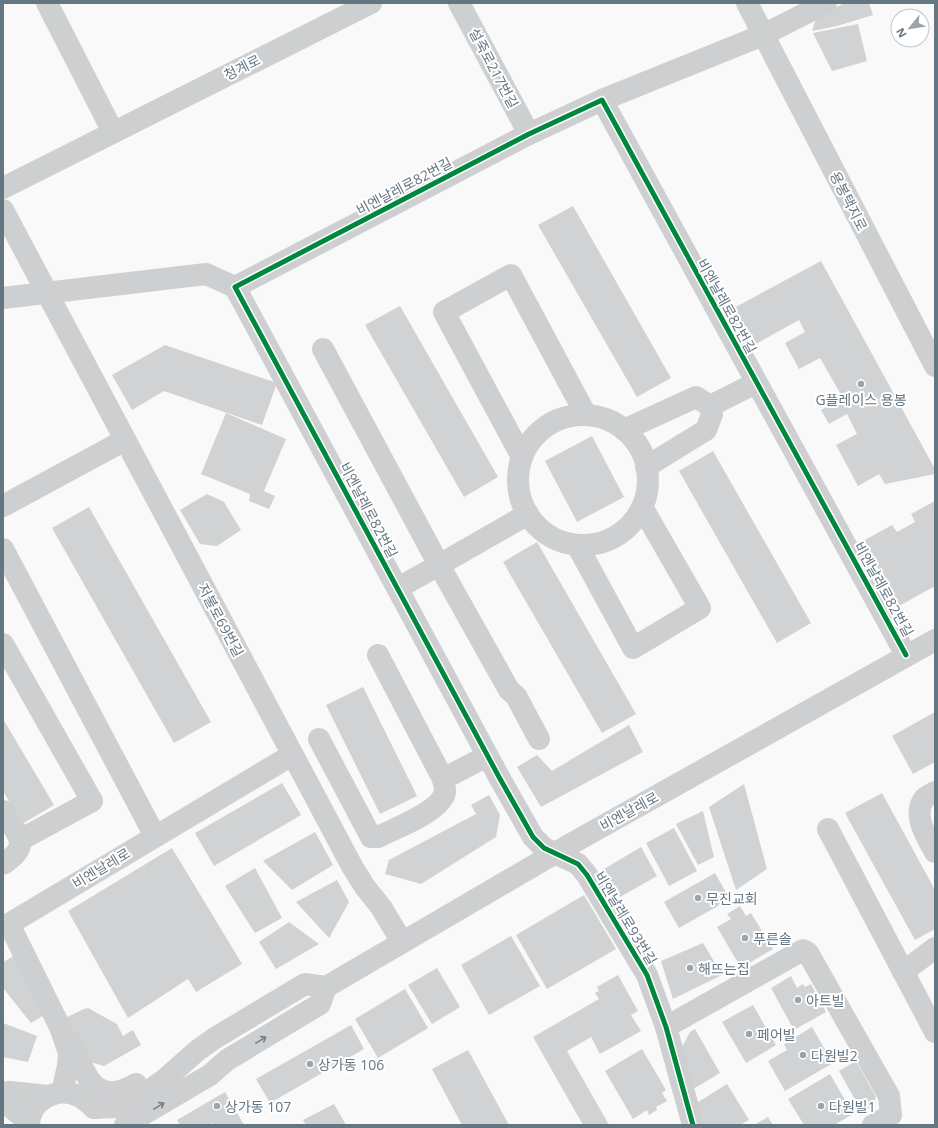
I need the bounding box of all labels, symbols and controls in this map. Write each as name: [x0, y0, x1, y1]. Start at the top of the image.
north arrow: [890, 8, 930, 48]
street label: 설죽로217번길: [465, 25, 523, 111]
text: N: [892, 26, 910, 41]
street label: 청계로: [220, 50, 264, 84]
street label: 비엔날레로82번길: [353, 153, 455, 219]
street label: 용봉택지로: [826, 168, 872, 234]
street label: 비엔날레로82번길: [693, 255, 761, 357]
marker: G플레이스 용봉: [856, 379, 866, 389]
place label: G플레이스 용봉: [815, 390, 907, 409]
street label: 비엔날레로82번길: [336, 459, 402, 561]
street label: 비엔날레로82번길: [850, 538, 918, 640]
street label: 저불로69번길: [194, 580, 248, 660]
street label: 비엔날레로: [596, 787, 662, 835]
street label: 비엔날레로: [69, 843, 134, 893]
street label: 비엔날레로93번길: [591, 868, 661, 968]
place label: 무진교회: [706, 889, 758, 908]
marker: 무진교회: [693, 893, 703, 903]
place label: 푸른솔: [753, 929, 792, 948]
marker: 푸른솔: [740, 933, 750, 943]
place label: 해뜨는집: [698, 959, 750, 978]
marker: 해뜨는집: [685, 963, 695, 973]
place label: 아트빌: [806, 991, 845, 1010]
marker: 아트빌: [793, 995, 803, 1005]
place label: 페어빌: [757, 1025, 796, 1044]
marker: 페어빌: [744, 1029, 754, 1039]
one-way arrow: [255, 1036, 266, 1044]
place label: 다원빌2: [811, 1046, 858, 1065]
marker: 다원빌2: [798, 1050, 808, 1060]
place label: 상가동 106: [318, 1055, 384, 1074]
marker: 상가동 106: [305, 1059, 315, 1069]
place label: 상가동 107: [225, 1097, 291, 1116]
place label: 다원빌1: [829, 1097, 876, 1116]
one-way arrow: [153, 1101, 165, 1109]
marker: 상가동 107: [212, 1101, 222, 1111]
marker: 다원빌1: [816, 1101, 826, 1111]

